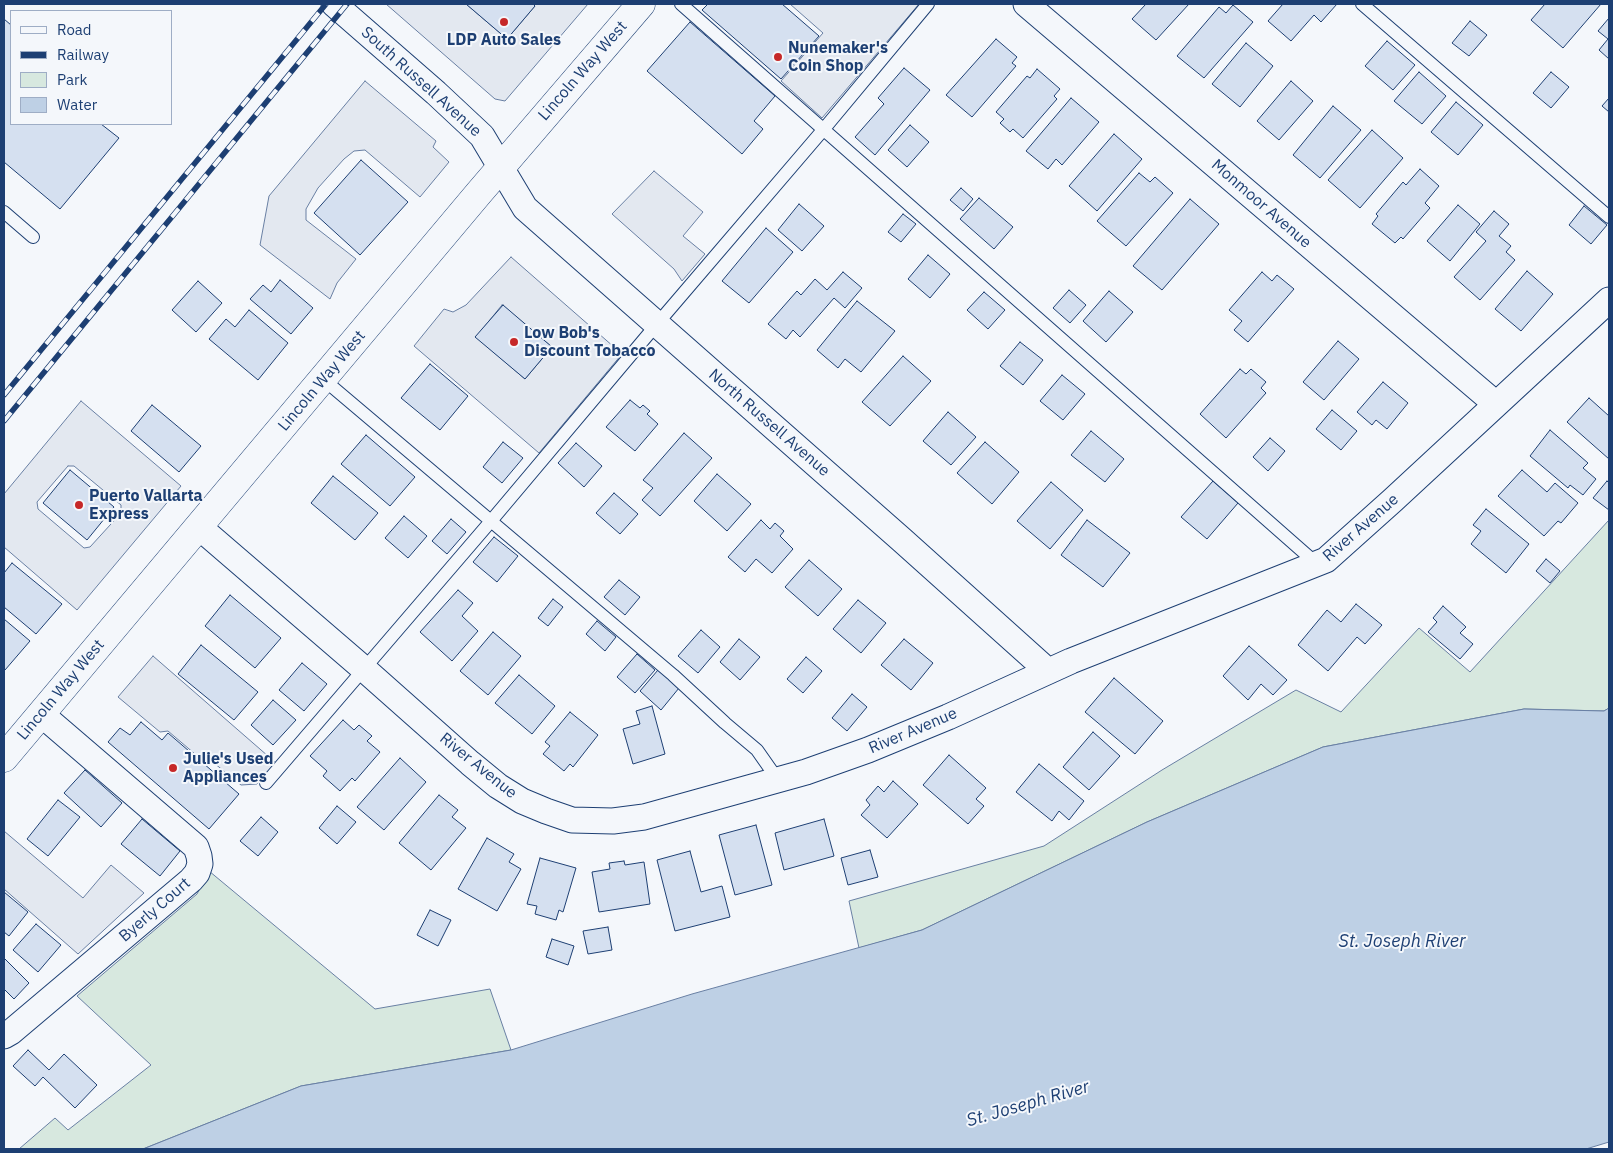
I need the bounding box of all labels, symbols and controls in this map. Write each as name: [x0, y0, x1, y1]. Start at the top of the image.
legend: [10, 10, 172, 125]
marker: LDP Auto Sales: [498, 16, 510, 28]
street label: Lincoln Way West: [535, 17, 631, 125]
text: Road: [57, 20, 92, 39]
street label: South Russell Avenue: [357, 23, 485, 141]
place label: LDP Auto Sales: [447, 30, 561, 50]
place label: Nunemaker's Coin Shop: [788, 38, 888, 76]
text: Railway: [57, 45, 109, 64]
marker: Nunemaker's Coin Shop: [772, 51, 784, 63]
text: Park: [57, 70, 87, 89]
text: Water: [57, 95, 97, 114]
street label: Monmoor Avenue: [1207, 155, 1315, 253]
place label: Low Bob's Discount Tobacco: [524, 323, 656, 361]
street label: Lincoln Way West: [274, 327, 370, 435]
marker: Low Bob's Discount Tobacco: [508, 336, 520, 348]
street label: North Russell Avenue: [705, 365, 833, 481]
place label: Puerto Vallarta Express: [89, 486, 203, 524]
street label: River Avenue: [1319, 490, 1403, 566]
marker: Puerto Vallarta Express: [73, 499, 85, 511]
street label: Lincoln Way West: [13, 636, 109, 744]
street label: River Avenue: [866, 704, 960, 758]
street label: River Avenue: [435, 729, 521, 803]
place label: Julie's Used Appliances: [183, 749, 274, 787]
marker: Julie's Used Appliances: [167, 762, 179, 774]
street label: Byerly Court: [115, 874, 195, 946]
water label: St. Joseph River: [1339, 931, 1465, 953]
water label: St. Joseph River: [964, 1076, 1092, 1132]

